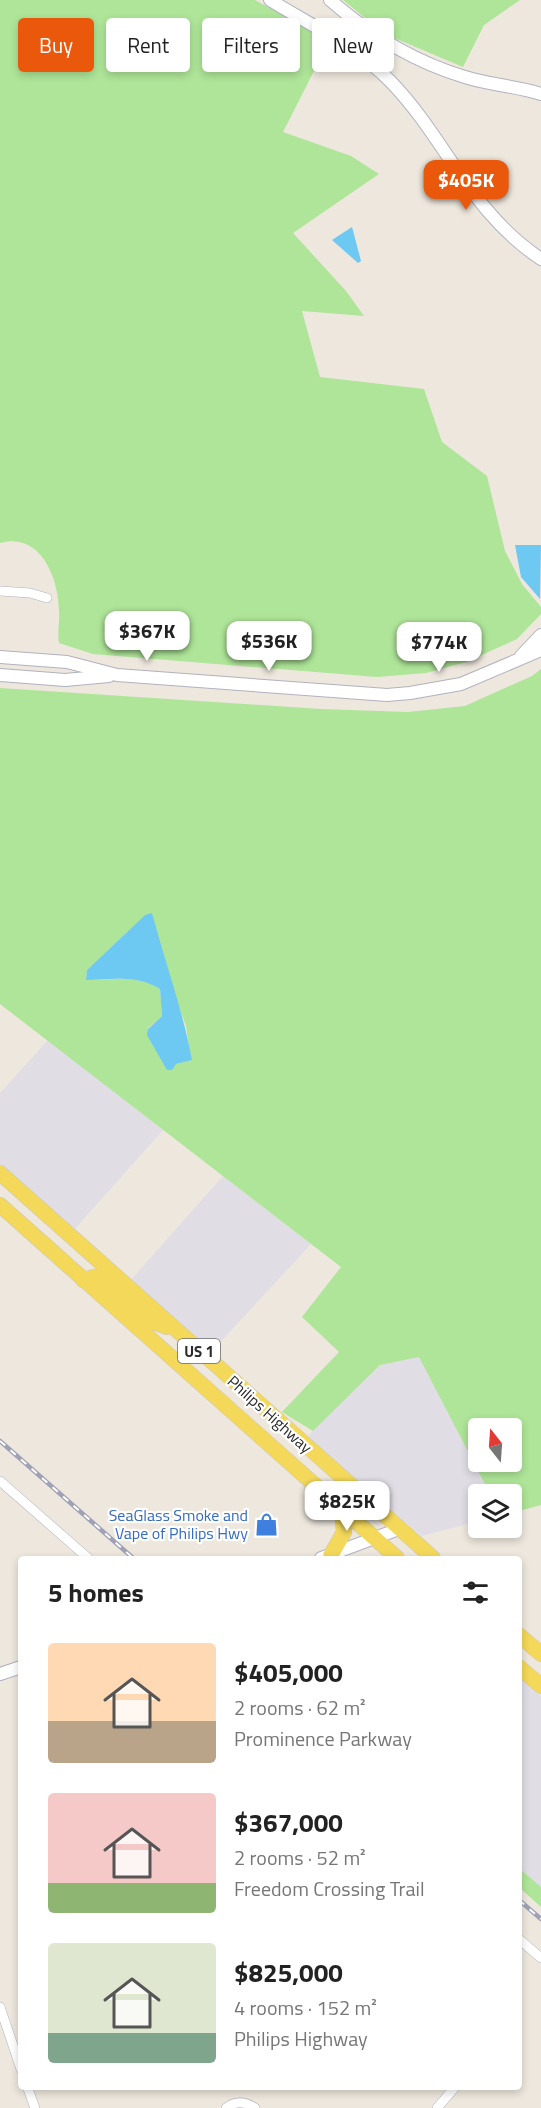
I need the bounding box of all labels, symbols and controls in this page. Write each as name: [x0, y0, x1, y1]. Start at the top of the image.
chip: Buy: [18, 18, 94, 72]
chip: Rent: [106, 18, 190, 72]
chip: Filters: [202, 18, 300, 72]
chip: New: [312, 18, 394, 72]
pin: $405K: [424, 160, 508, 211]
text: $405K: [438, 164, 494, 195]
pin: $367K: [105, 611, 189, 662]
text: $367K: [119, 615, 175, 646]
pin: $536K: [227, 621, 311, 672]
pin: $774K: [397, 622, 481, 673]
text: $536K: [241, 625, 297, 656]
text: $774K: [411, 626, 467, 657]
road number: US 1: [178, 1339, 220, 1363]
street label: Philips Highway: [222, 1369, 318, 1459]
north arrow: [468, 1418, 522, 1472]
map controls: [468, 1418, 522, 1538]
pin: $825K: [305, 1481, 389, 1532]
button: layers: [468, 1484, 522, 1538]
text: $825K: [319, 1485, 375, 1516]
place label: SeaGlass Smoke and Vape of Philips Hwy: [109, 1503, 248, 1545]
shop icon: SeaGlass Smoke and Vape of Philips Hwy: [253, 1511, 279, 1537]
text: 5 homes: [48, 1573, 144, 1612]
icon: filters: [459, 1576, 492, 1609]
text: $405,000: [234, 1653, 343, 1692]
icon: home: [96, 1667, 168, 1739]
text: 2 rooms · 62 m²: [234, 1692, 366, 1723]
text: Prominence Parkway: [234, 1723, 412, 1754]
text: $367,000: [234, 1803, 343, 1842]
icon: home: [96, 1817, 168, 1889]
text: 2 rooms · 52 m²: [234, 1842, 366, 1873]
text: Freedom Crossing Trail: [234, 1873, 425, 1904]
text: $825,000: [234, 1953, 343, 1992]
icon: home: [96, 1967, 168, 2039]
text: 4 rooms · 152 m²: [234, 1992, 377, 2023]
text: Philips Highway: [234, 2023, 368, 2054]

